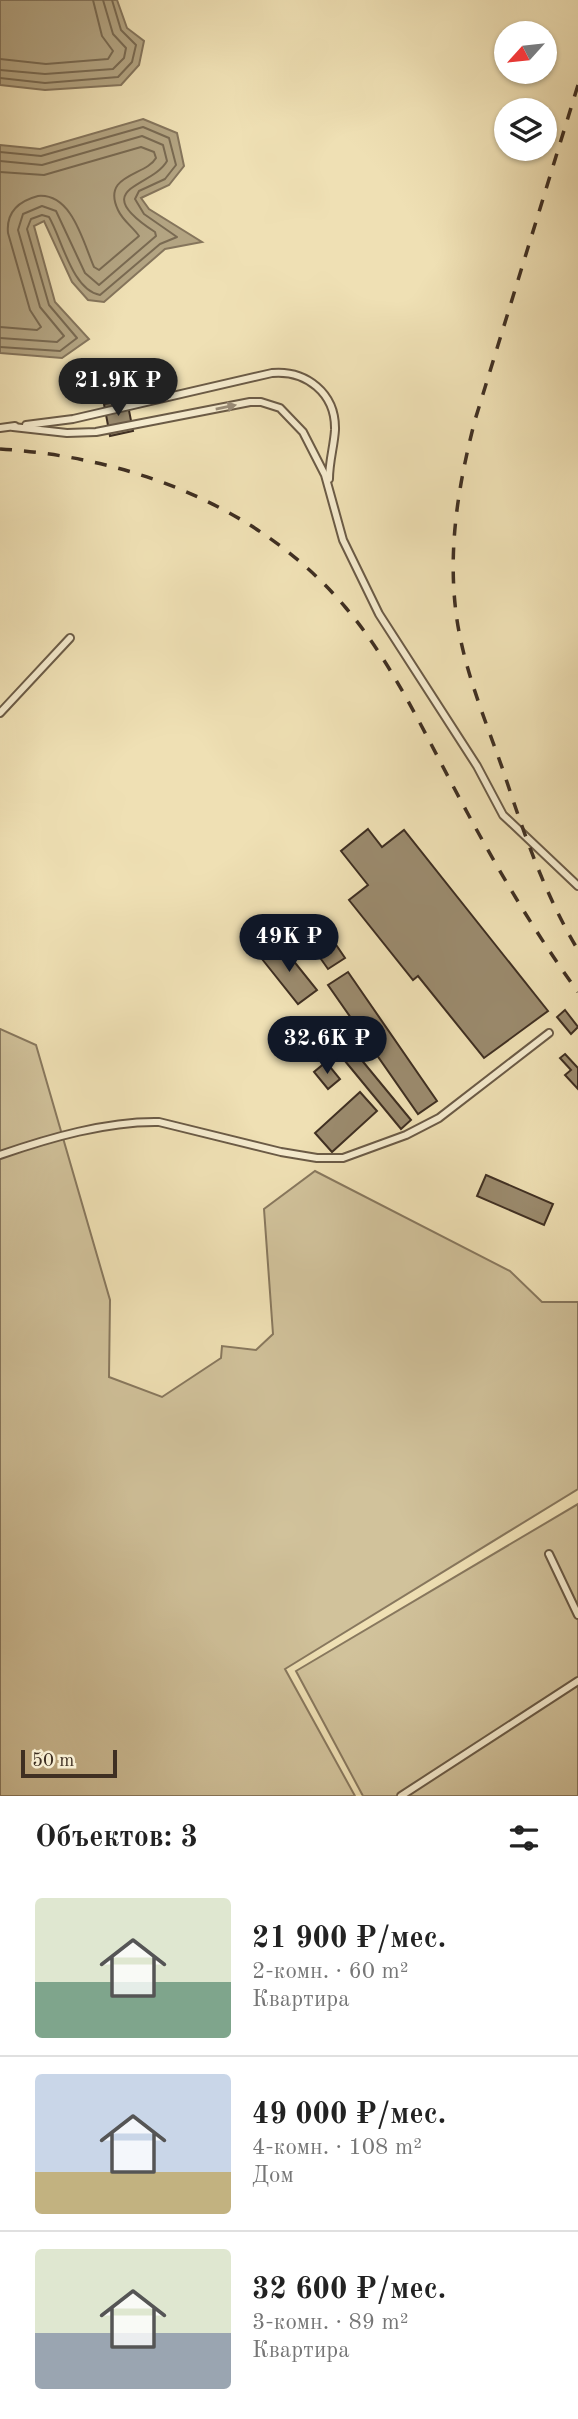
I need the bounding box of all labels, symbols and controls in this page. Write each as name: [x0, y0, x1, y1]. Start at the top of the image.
north arrow: [494, 21, 556, 84]
map controls: [494, 21, 557, 161]
button: layers: [494, 98, 557, 161]
pin: 21.9K ₽: [53, 358, 183, 418]
text: 21.9K ₽: [75, 369, 161, 392]
one-way arrow: [215, 401, 237, 412]
pin: 49K ₽: [240, 914, 338, 974]
text: 49K ₽: [256, 925, 322, 948]
pin: 32.6K ₽: [262, 1016, 392, 1076]
text: 32.6K ₽: [284, 1027, 370, 1050]
scale bar: [21, 1747, 117, 1779]
text: 50 m: [32, 1752, 74, 1771]
icon: filters: [505, 1819, 543, 1857]
text: Объектов: 3: [35, 1823, 198, 1853]
text: 21 900 ₽/мес.: [252, 1924, 446, 1954]
icon: home: [91, 1926, 175, 2010]
text: 2-комн. · 60 m²: [252, 1960, 409, 1983]
text: Квартира: [252, 1988, 350, 2011]
text: 49 000 ₽/мес.: [252, 2100, 446, 2130]
icon: home: [91, 2102, 175, 2186]
text: 4-комн. · 108 m²: [252, 2136, 422, 2159]
text: Дом: [252, 2164, 294, 2187]
text: 32 600 ₽/мес.: [252, 2275, 446, 2305]
icon: home: [91, 2277, 175, 2361]
text: 3-комн. · 89 m²: [252, 2311, 409, 2334]
text: Квартира: [252, 2339, 350, 2362]

